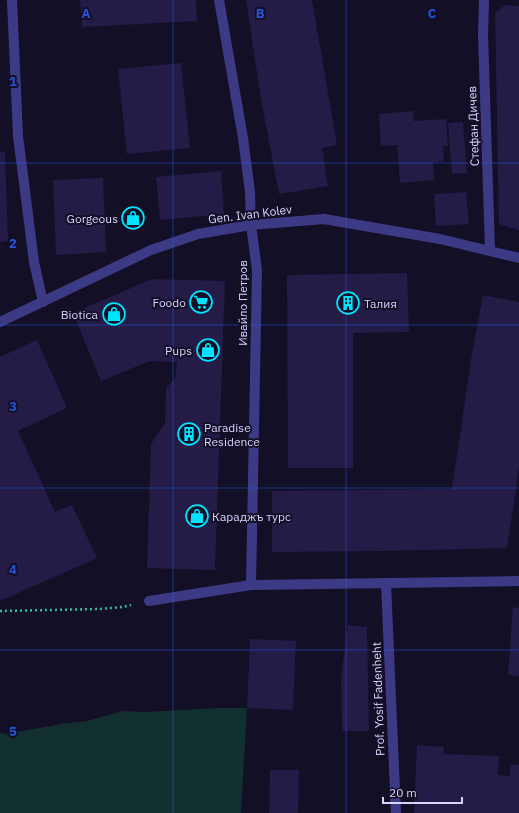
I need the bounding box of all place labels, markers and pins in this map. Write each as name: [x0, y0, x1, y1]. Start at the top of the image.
shop icon: Gorgeous: [120, 205, 146, 231]
place label: Gorgeous: [67, 211, 118, 226]
supermarket icon: Foodo: [188, 289, 214, 315]
building icon: Талия: [335, 290, 361, 316]
place label: Foodo: [152, 295, 186, 310]
place label: Талия: [364, 296, 397, 311]
shop icon: Biotica: [101, 301, 127, 327]
place label: Biotica: [61, 307, 99, 322]
shop icon: Pups: [195, 337, 221, 363]
place label: Pups: [165, 343, 192, 358]
place label: Paradise Residence: [204, 420, 260, 449]
building icon: Paradise Residence: [176, 421, 202, 447]
shop icon: Караджъ турс: [184, 503, 210, 529]
place label: Караджъ турс: [212, 509, 291, 524]

